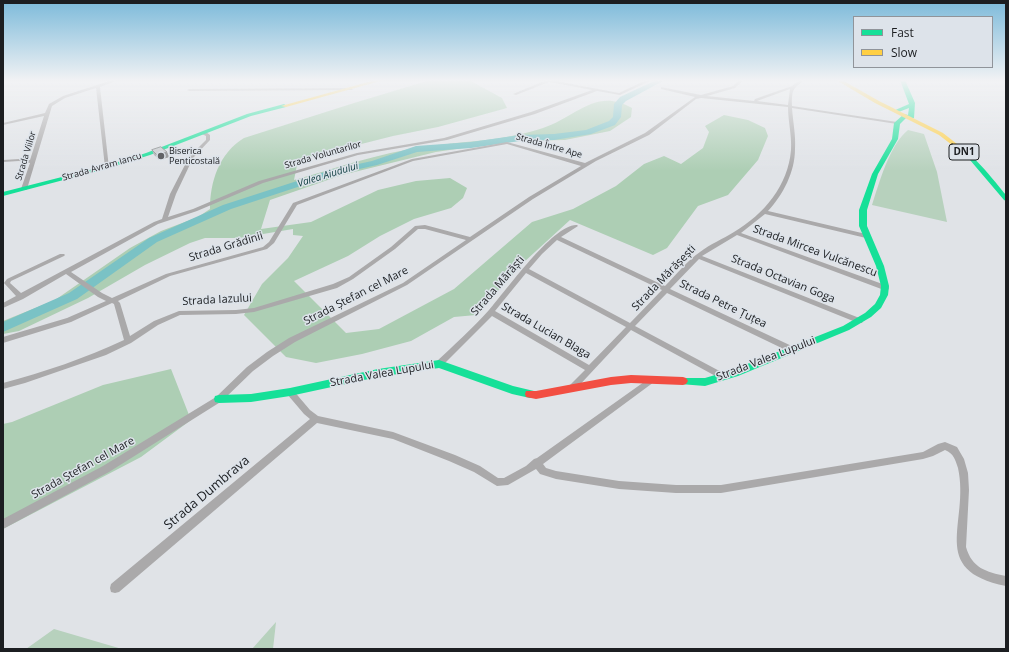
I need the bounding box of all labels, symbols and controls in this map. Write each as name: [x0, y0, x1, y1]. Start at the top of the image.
legend: [853, 16, 993, 68]
text: Fast: [891, 24, 914, 41]
text: Slow: [891, 44, 917, 61]
street label: Strada Viilor: [13, 130, 39, 182]
street label: Strada Între Ape: [515, 131, 583, 161]
street label: Strada Voluntarilor: [283, 139, 363, 171]
road number: DN1: [949, 144, 979, 160]
place label: Biserica Penticostală: [169, 146, 220, 167]
street label: Strada Avram Iancu: [61, 150, 143, 184]
marker: Biserica Penticostală: [156, 151, 166, 161]
water label: Valea Aiudului: [296, 160, 360, 190]
street label: Strada Mircea Vulcănescu: [751, 222, 879, 280]
street label: Strada Grădinii: [187, 229, 265, 265]
street label: Strada Mărășești: [629, 242, 699, 314]
street label: Strada Octavian Goga: [729, 252, 837, 306]
street label: Strada Mărăști: [468, 253, 528, 319]
street label: Strada Ștefan cel Mare: [302, 264, 410, 328]
street label: Strada Petre Țuțea: [677, 277, 769, 331]
street label: Strada Iazului: [182, 292, 252, 308]
street label: Strada Lucian Blaga: [499, 300, 593, 362]
street label: Strada Valea Lupului: [715, 334, 817, 384]
street label: Strada Valea Lupului: [329, 358, 435, 390]
street label: Strada Ștefan cel Mare: [29, 434, 137, 502]
street label: Strada Dumbrava: [161, 453, 253, 533]

